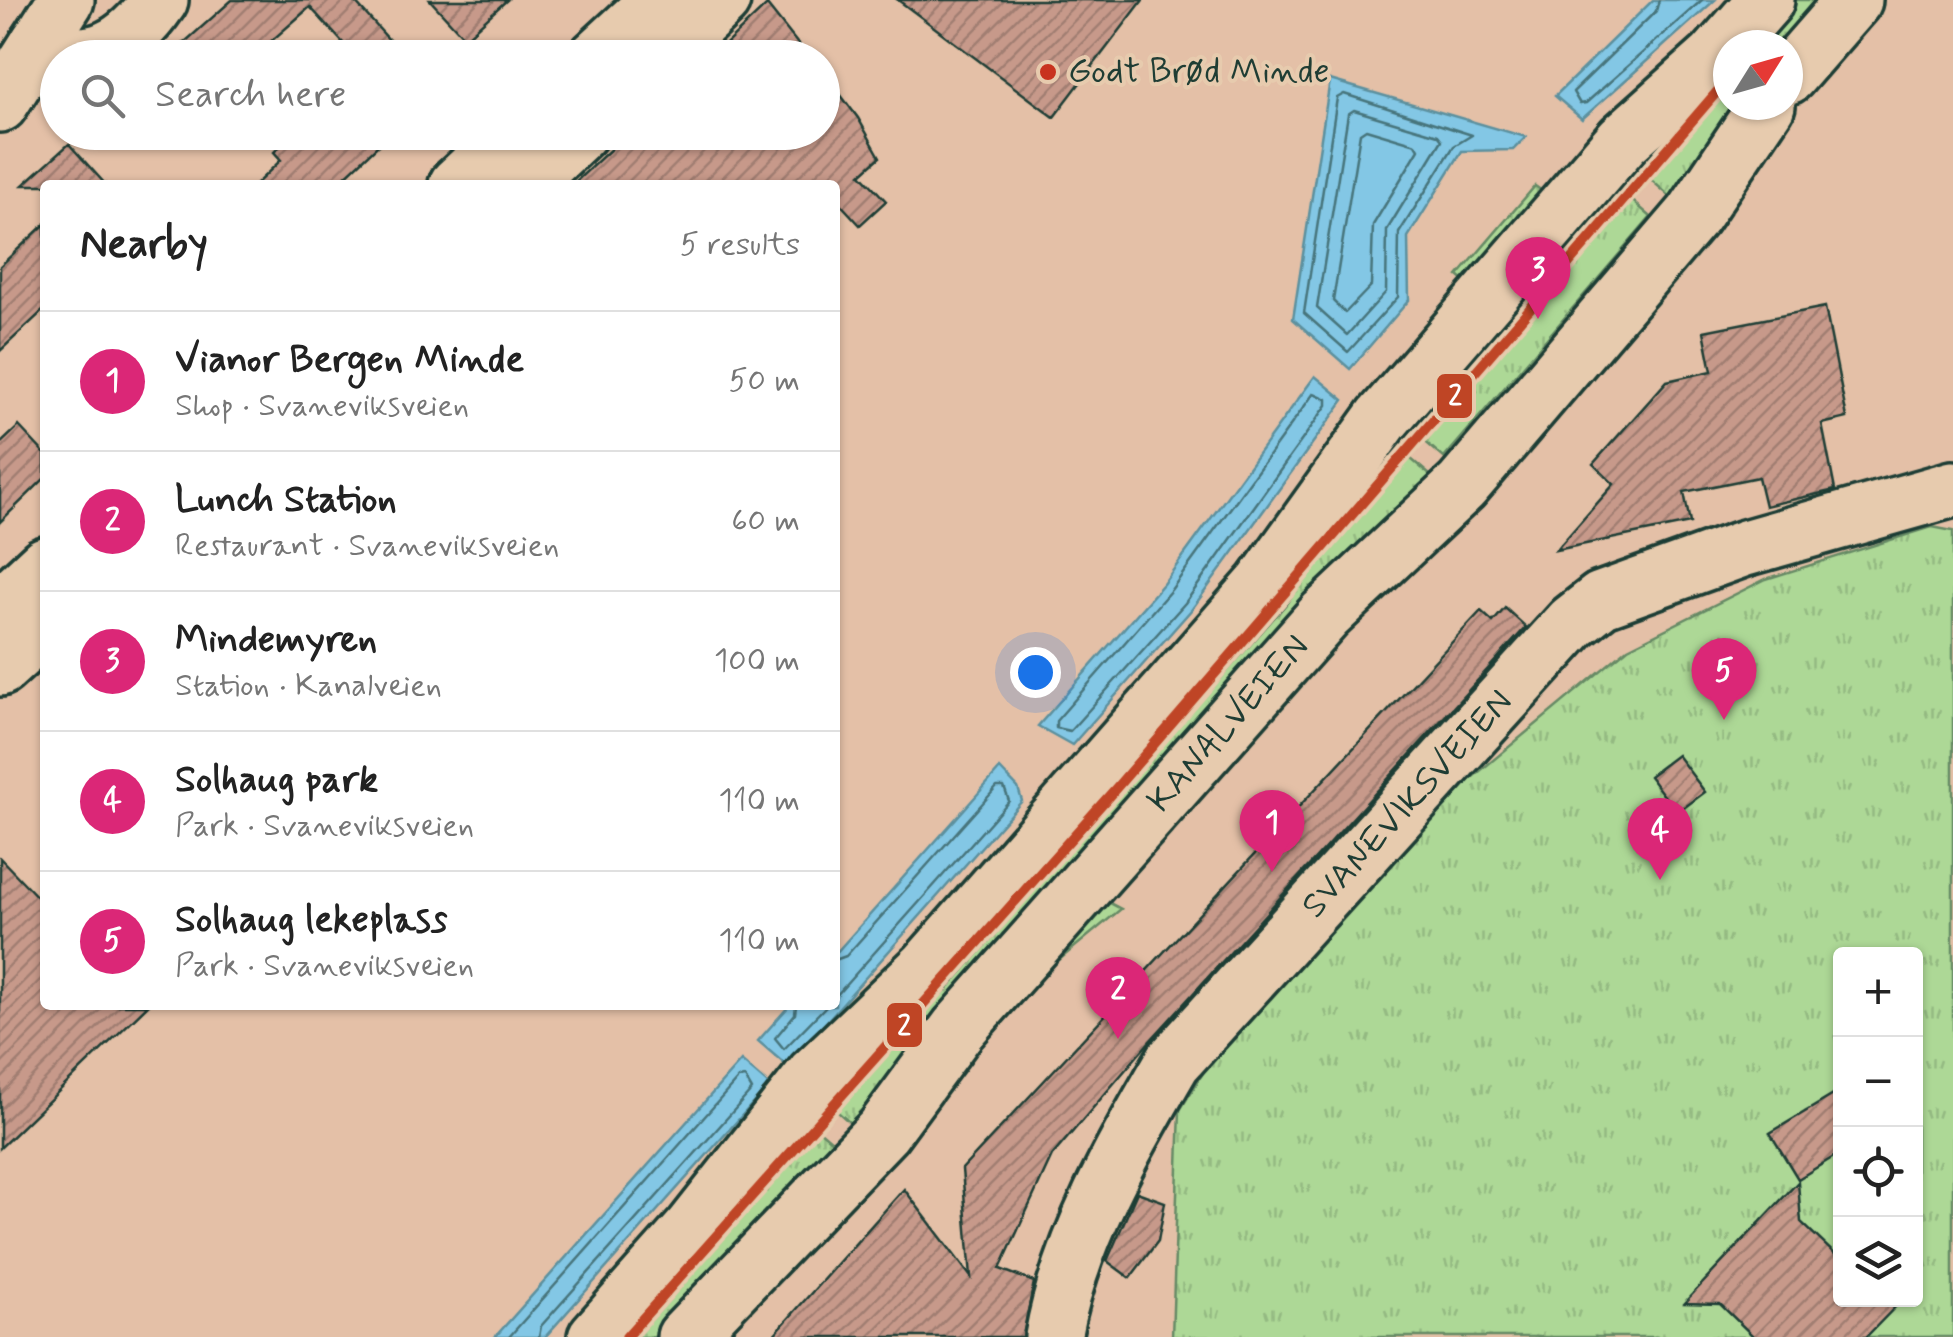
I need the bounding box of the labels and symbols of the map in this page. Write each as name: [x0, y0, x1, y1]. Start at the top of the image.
north arrow: [1713, 30, 1803, 120]
place label: Godt Brød Minde: [1068, 49, 1329, 95]
marker: Godt Brød Minde: [1037, 61, 1059, 83]
pin: 3: [1506, 236, 1570, 319]
line badge: 2: [1435, 372, 1474, 420]
text: 2: [1448, 379, 1462, 416]
street label: KANALVEIEN: [1137, 625, 1320, 823]
pin: 5: [1692, 638, 1756, 720]
your location: [1010, 647, 1061, 698]
street label: SVANEVIKSVEIEN: [1292, 680, 1523, 928]
pin: 1: [1240, 790, 1304, 872]
pin: 4: [1628, 798, 1692, 880]
pin: 2: [1086, 956, 1150, 1039]
line badge: 2: [885, 1001, 924, 1049]
text: 2: [897, 1009, 911, 1046]

